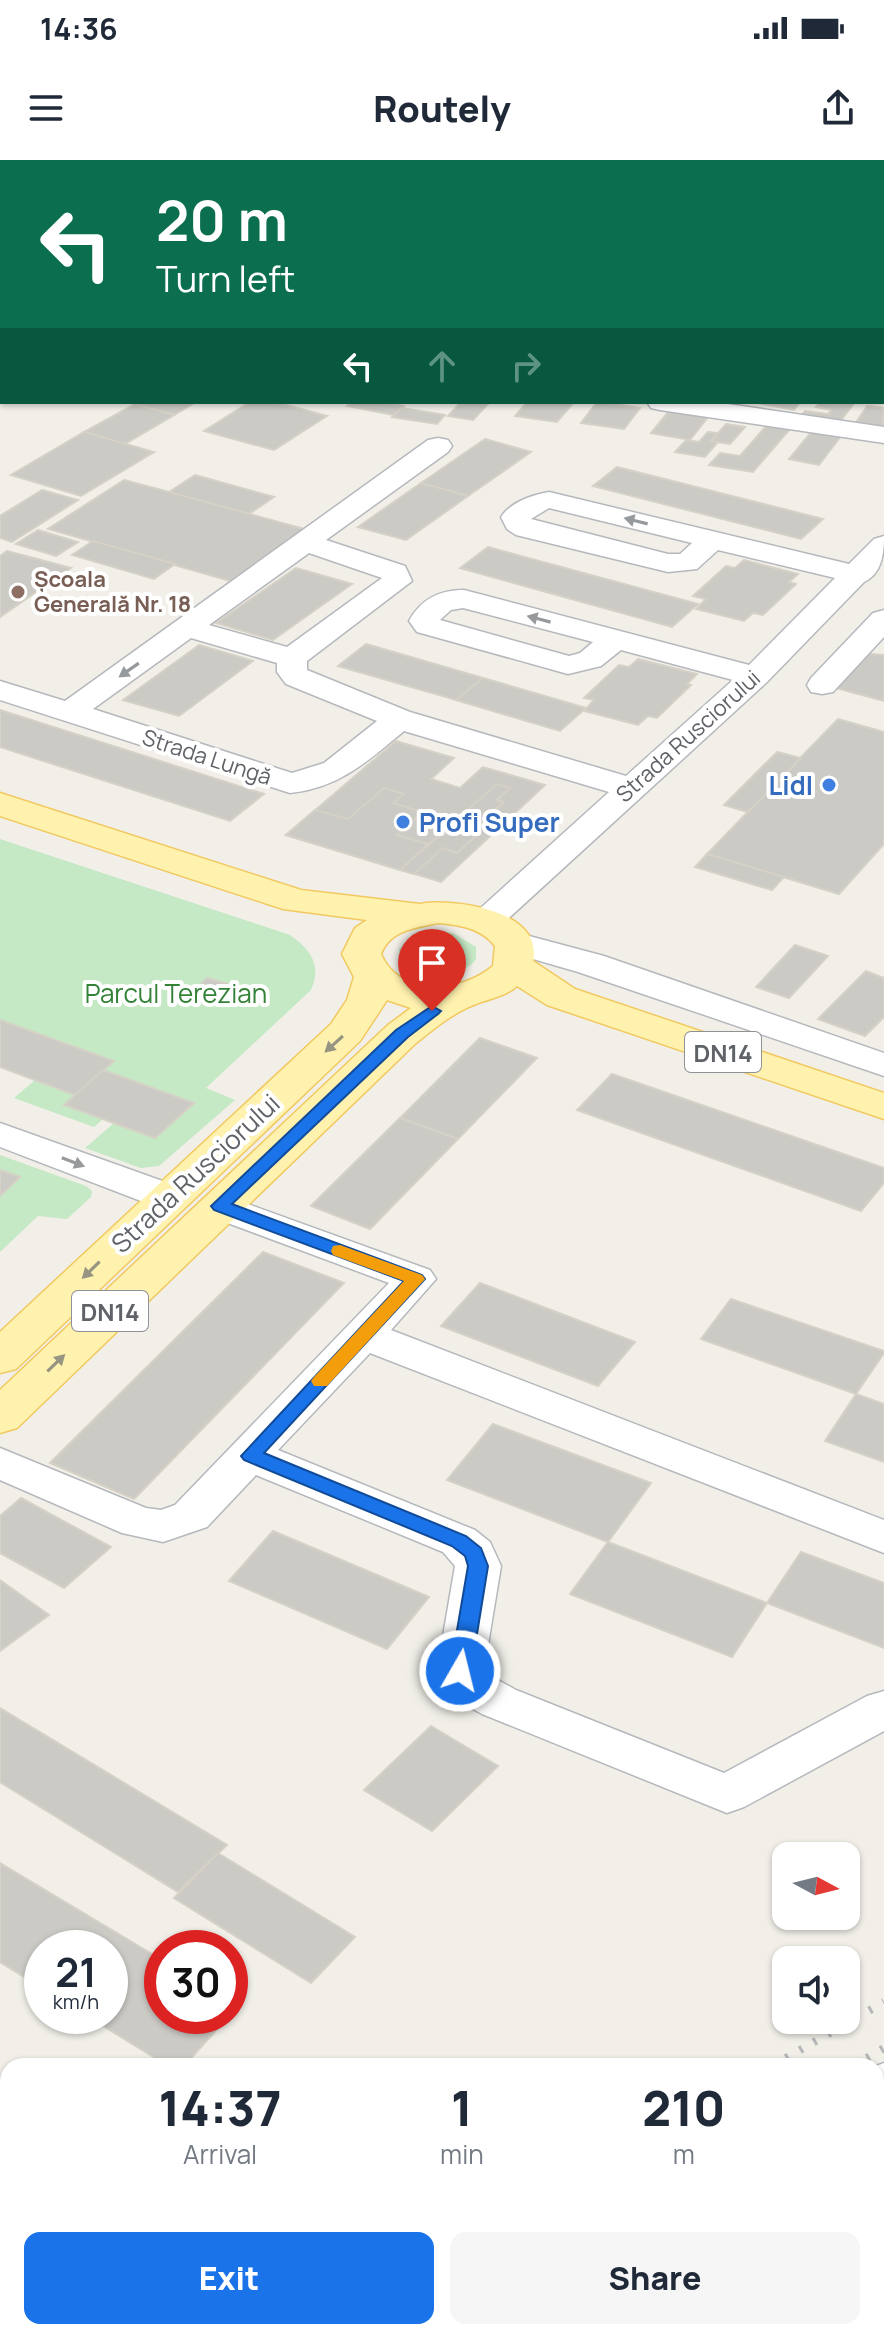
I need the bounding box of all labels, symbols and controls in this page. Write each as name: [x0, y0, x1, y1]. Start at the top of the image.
text: 14:36: [40, 8, 118, 49]
text: Routely: [373, 84, 511, 133]
icon: menu: [24, 86, 68, 130]
icon: share: [816, 86, 860, 130]
text: 20 m: [156, 181, 288, 258]
icon: left: [24, 192, 128, 296]
text: Turn left: [156, 254, 295, 303]
icon: left: [336, 344, 380, 388]
icon: ahead: [420, 344, 464, 388]
icon: right: [504, 344, 548, 388]
one-way arrow: [623, 515, 648, 527]
place label: Școala Generală Nr. 18: [34, 564, 191, 619]
marker: Școala Generală Nr. 18: [9, 583, 27, 601]
one-way arrow: [526, 613, 551, 625]
one-way arrow: [118, 662, 139, 677]
street label: Strada Rusciorului: [609, 663, 767, 809]
street label: Strada Lungă: [138, 722, 276, 792]
place label: Lidl: [769, 767, 813, 803]
marker: Lidl: [820, 776, 838, 794]
place label: Profi Super: [419, 804, 560, 840]
marker: Profi Super: [394, 813, 412, 831]
pin: [398, 929, 466, 1011]
icon: arrive: [410, 941, 454, 985]
park label: Parcul Terezian: [85, 975, 267, 1011]
road number: DN14: [685, 1032, 761, 1072]
one-way arrow: [324, 1034, 343, 1052]
street label: Strada Rusciorului: [103, 1085, 287, 1261]
one-way arrow: [61, 1156, 85, 1169]
one-way arrow: [82, 1261, 101, 1279]
road number: DN14: [72, 1291, 148, 1331]
one-way arrow: [46, 1354, 65, 1372]
position arrow: [418, 1629, 502, 1713]
north arrow: [772, 1842, 860, 1930]
map controls: [772, 1842, 860, 2034]
speed limit sign: 30: [144, 1930, 248, 2034]
text: 21: [55, 1944, 97, 1999]
button: sound: [772, 1946, 860, 2034]
text: km/h: [53, 1988, 99, 2015]
text: 14:37: [159, 2075, 282, 2140]
text: 1: [451, 2075, 473, 2140]
text: 210: [642, 2075, 725, 2140]
text: Arrival: [183, 2136, 257, 2172]
text: min: [440, 2136, 484, 2172]
text: m: [673, 2136, 695, 2172]
button: Exit: [24, 2232, 434, 2324]
button: Share: [450, 2232, 860, 2324]

